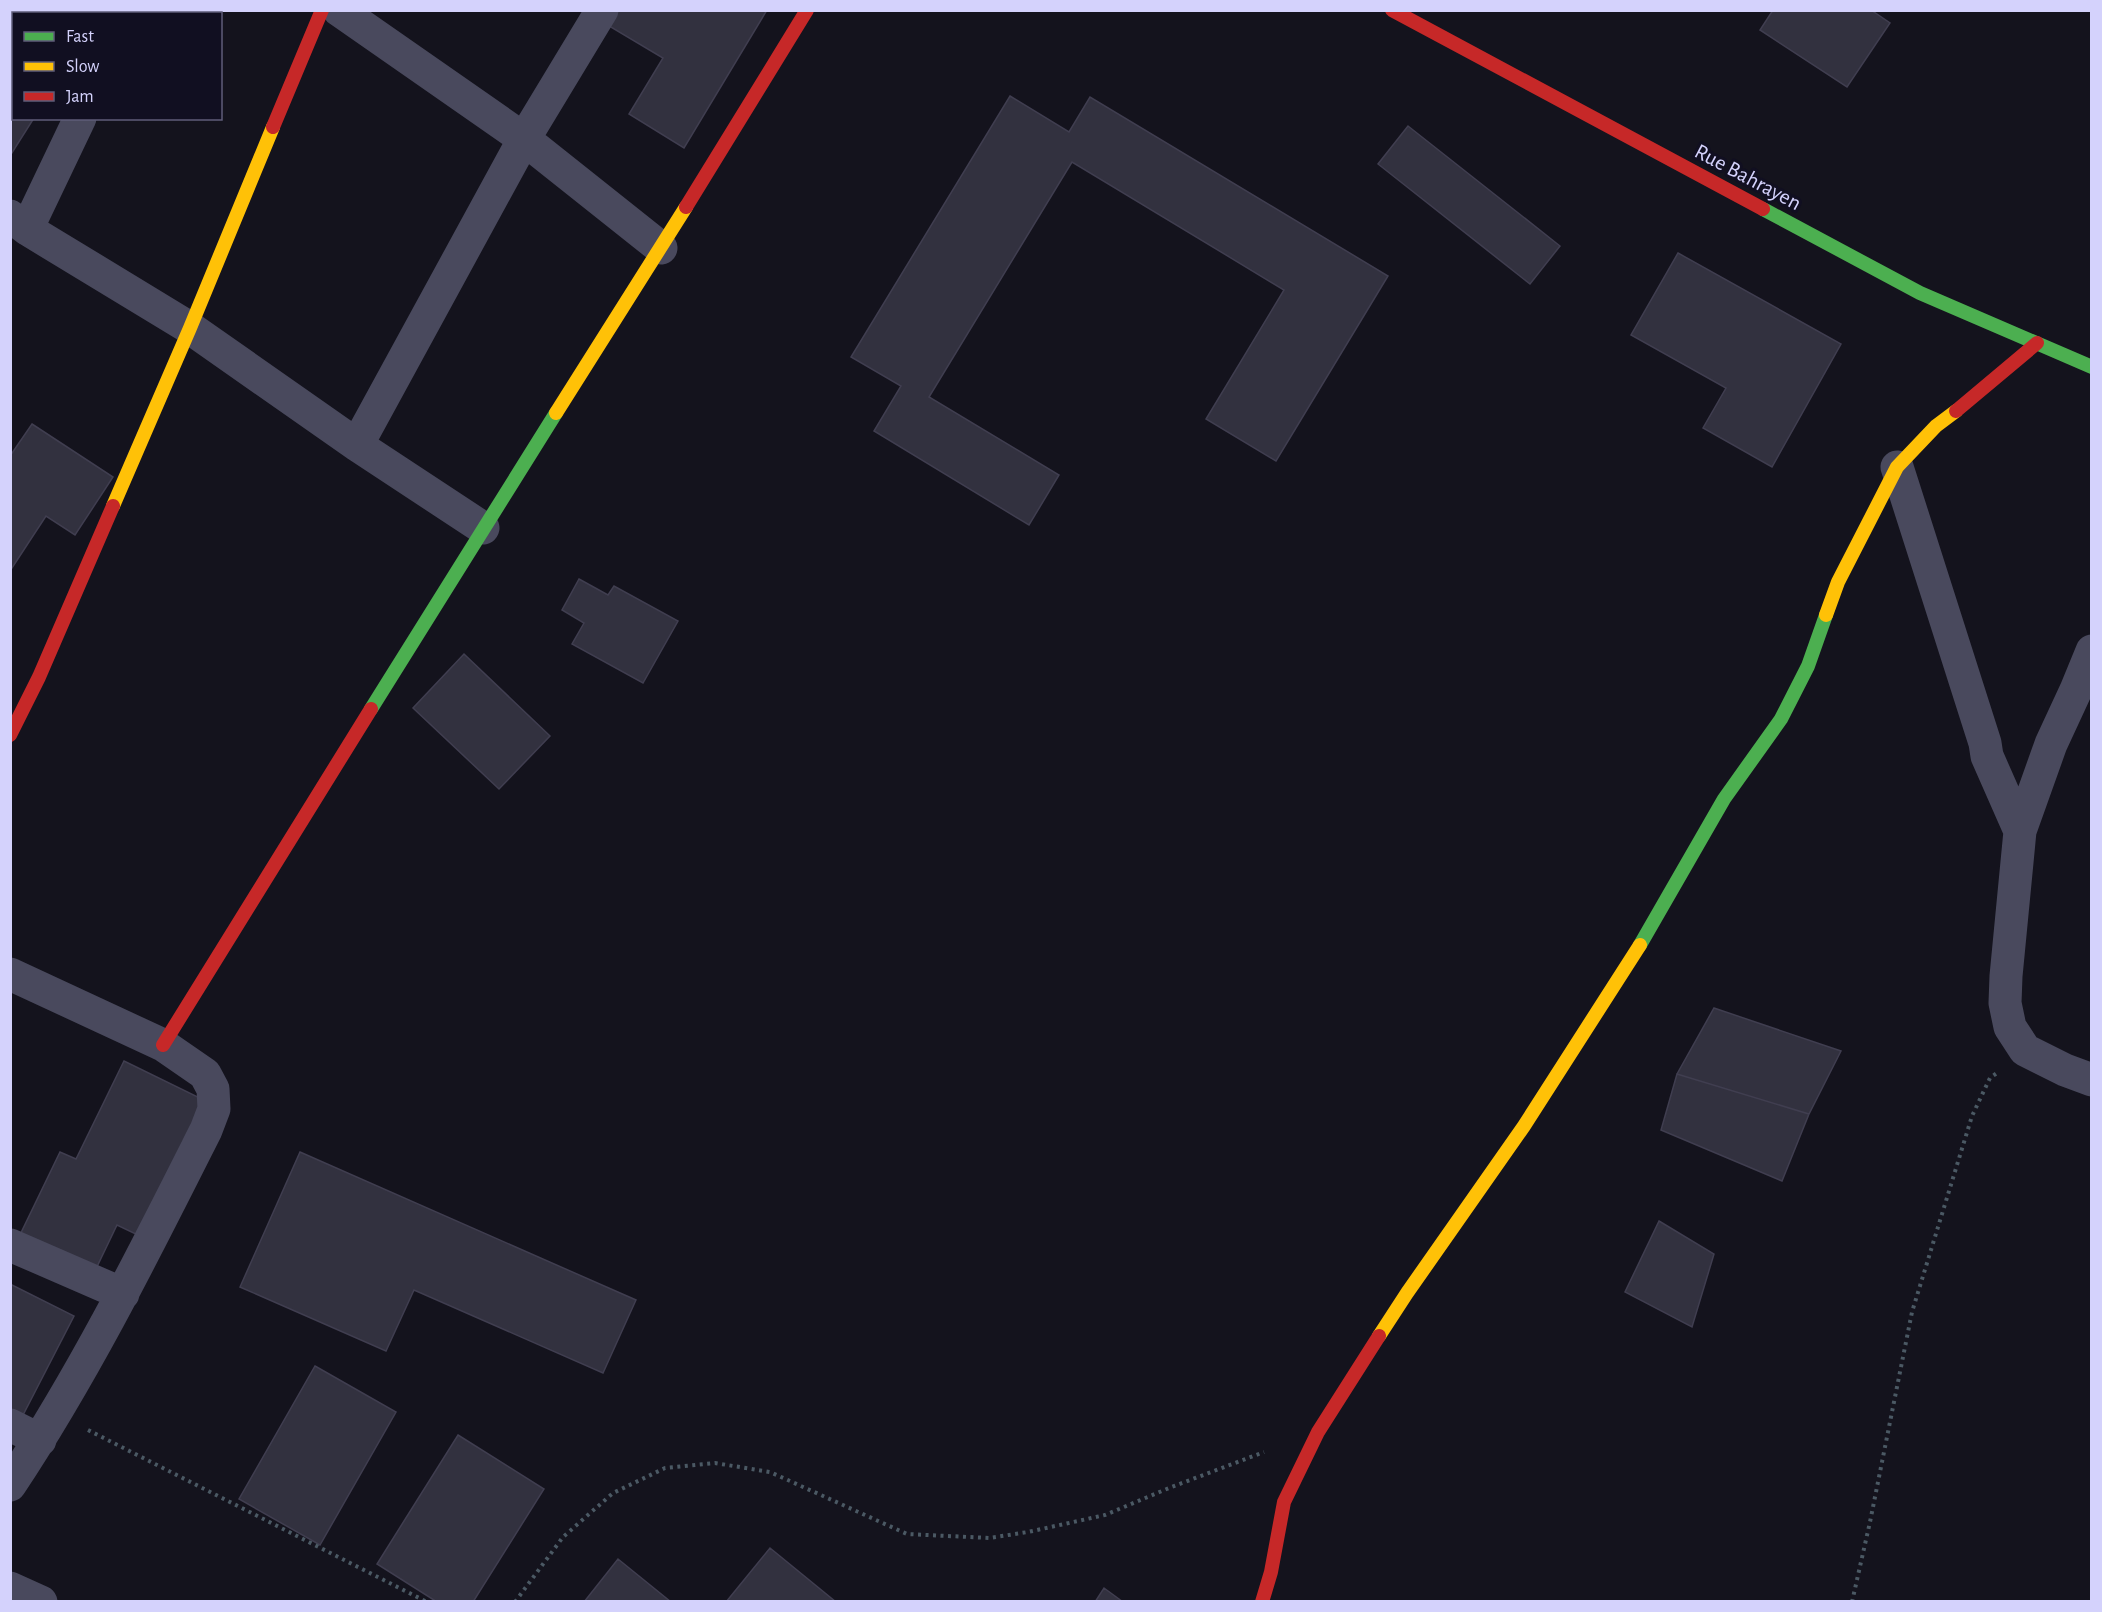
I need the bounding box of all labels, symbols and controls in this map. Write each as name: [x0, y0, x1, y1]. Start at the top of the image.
legend: [12, 12, 222, 120]
text: Fast: [66, 28, 94, 46]
text: Slow: [66, 58, 99, 76]
text: Jam: [66, 88, 94, 106]
street label: Rue Bahrayen: [1691, 140, 1805, 214]

